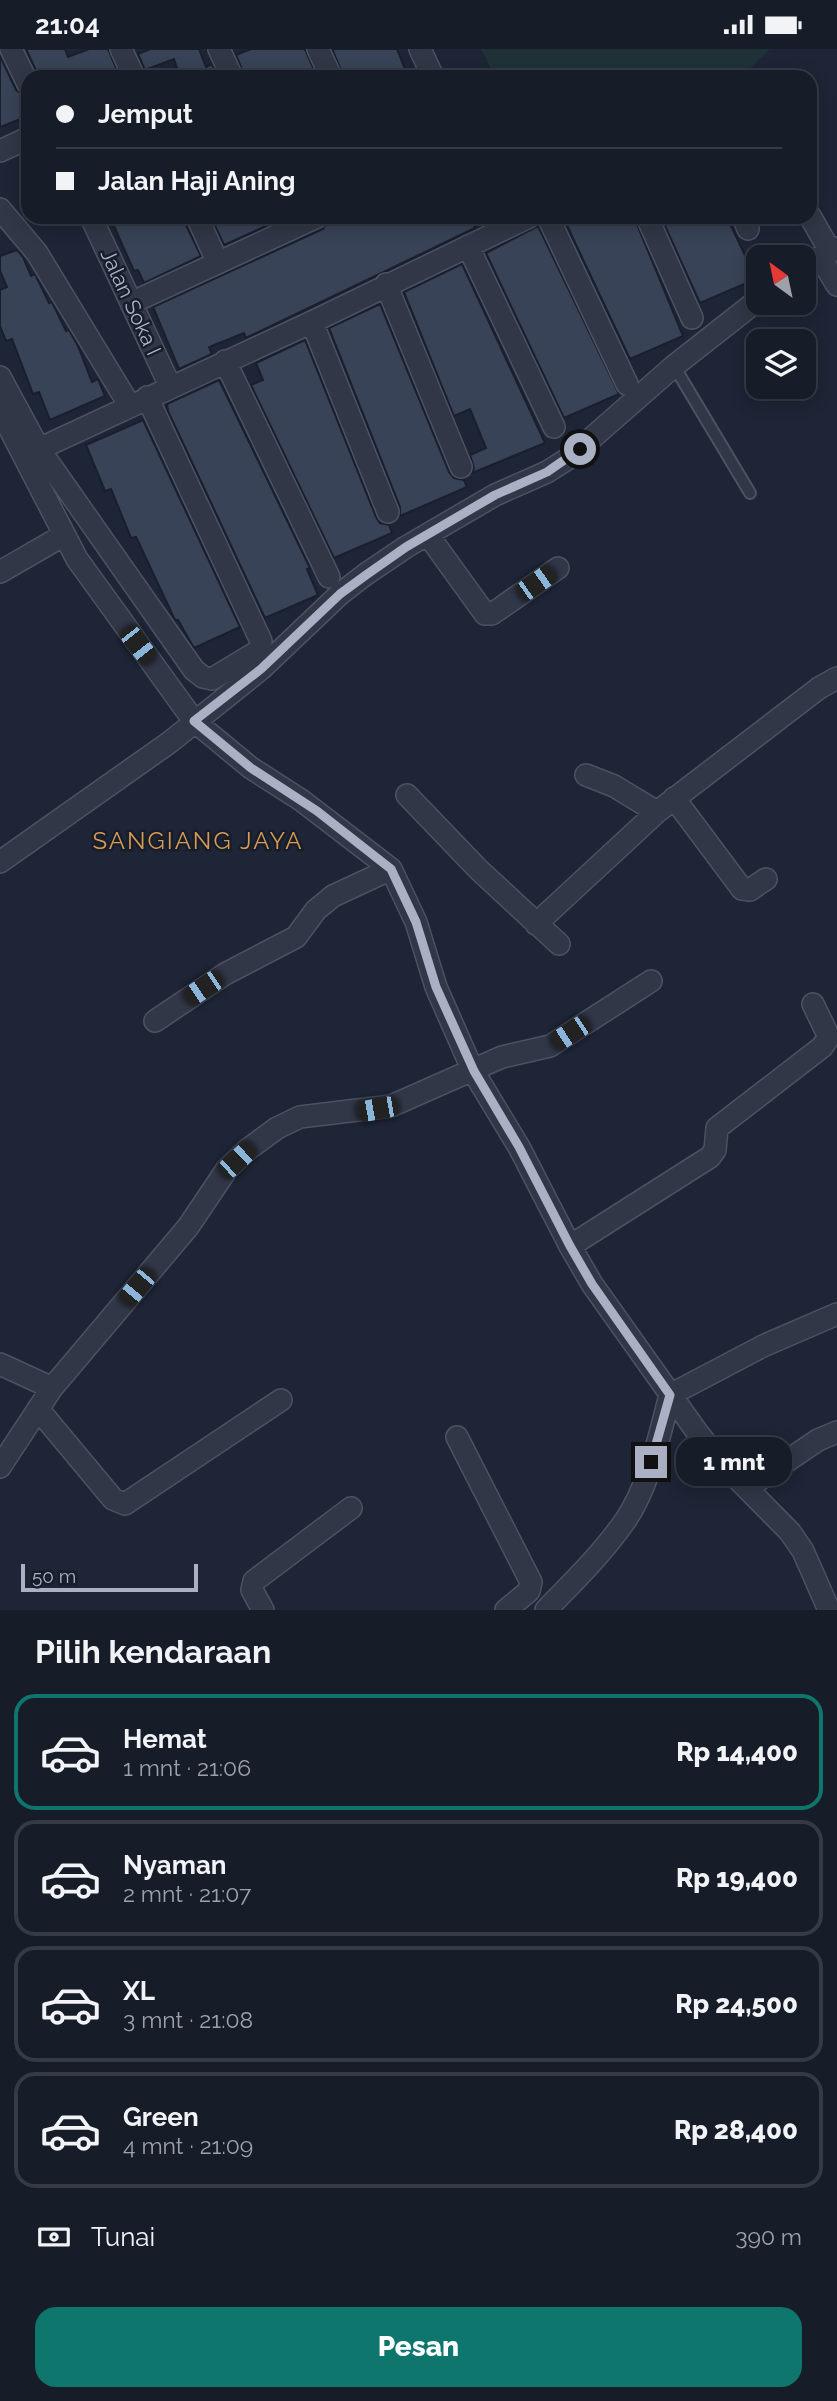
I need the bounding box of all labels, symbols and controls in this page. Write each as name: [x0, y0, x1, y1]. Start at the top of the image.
text: 21:04: [35, 10, 100, 40]
text: Jemput: [98, 99, 193, 129]
text: Jalan Haji Aning: [98, 166, 296, 196]
street label: Jalan Soka I: [95, 245, 167, 359]
north arrow: [746, 245, 816, 315]
map controls: [746, 245, 816, 399]
button: layers: [746, 329, 816, 399]
route start: [564, 433, 596, 465]
car: [513, 562, 560, 604]
car: [117, 622, 160, 668]
district label: SANGIANG JAYA: [93, 826, 303, 855]
car: [180, 968, 227, 1008]
car: [547, 1013, 594, 1053]
car: [355, 1095, 400, 1123]
car: [215, 1138, 260, 1182]
car: [116, 1264, 159, 1310]
callout: 1 mnt: [676, 1437, 791, 1487]
route end: [635, 1446, 667, 1478]
text: 1 mnt: [703, 1448, 765, 1475]
scale bar: [21, 1561, 198, 1593]
text: 50 m: [32, 1565, 76, 1587]
text: Pilih kendaraan: [35, 1633, 271, 1670]
icon: car: [39, 1721, 102, 1784]
text: Hemat: [123, 1724, 207, 1754]
text: Rp 14,400: [676, 1737, 798, 1767]
text: 1 mnt · 21:06: [123, 1754, 251, 1781]
icon: car: [39, 1847, 102, 1910]
text: Nyaman: [123, 1850, 227, 1880]
text: Rp 19,400: [676, 1863, 798, 1893]
text: 2 mnt · 21:07: [123, 1880, 251, 1907]
icon: car: [39, 1973, 102, 2036]
text: XL: [123, 1976, 155, 2006]
text: Rp 24,500: [675, 1989, 798, 2019]
text: 3 mnt · 21:08: [123, 2006, 253, 2033]
icon: car: [39, 2099, 102, 2162]
text: Green: [123, 2102, 199, 2132]
text: Rp 28,400: [674, 2115, 798, 2145]
text: 4 mnt · 21:09: [123, 2132, 253, 2159]
icon: cash: [35, 2218, 73, 2256]
text: Tunai: [91, 2222, 155, 2252]
text: 390 m: [735, 2223, 802, 2250]
button: Pesan: [35, 2307, 802, 2387]

